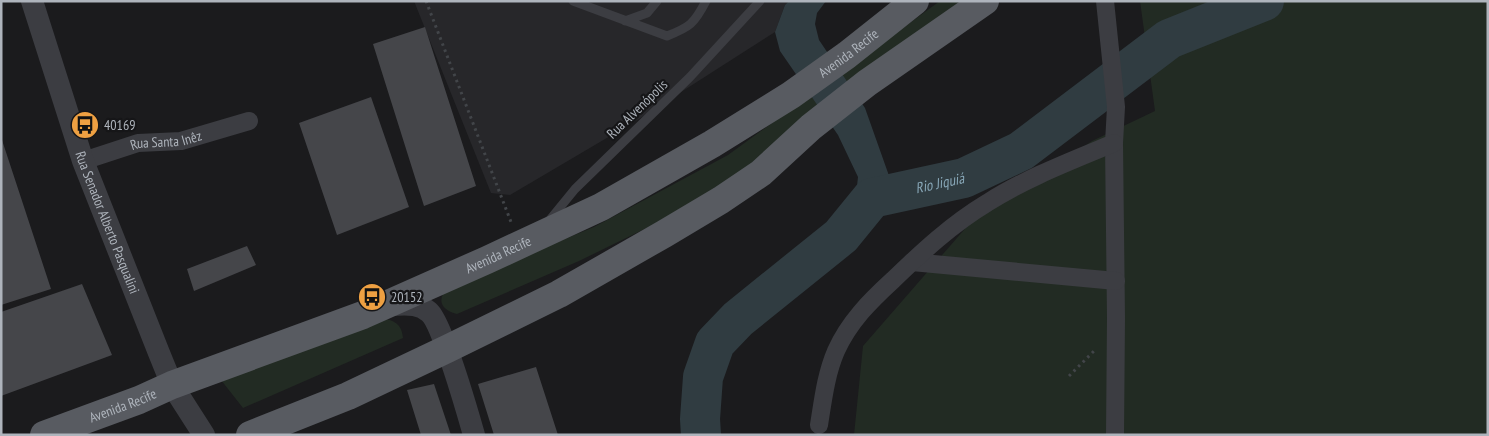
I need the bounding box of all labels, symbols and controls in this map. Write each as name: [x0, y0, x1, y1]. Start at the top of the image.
street label: Avenida Recife: [815, 24, 882, 81]
street label: Rua Alvenópolis: [603, 75, 671, 142]
bus stop icon: 40169: [70, 110, 100, 140]
place label: 40169: [104, 116, 136, 134]
street label: Rua Santa Inêz: [128, 126, 204, 154]
street label: Rua Senador Alberto Pasqualini: [71, 149, 144, 296]
water label: Rio Jiquiá: [913, 168, 967, 197]
street label: Avenida Recife: [463, 232, 534, 277]
bus stop icon: 20152: [357, 282, 387, 312]
place label: 20152: [391, 288, 423, 306]
street label: Avenida Recife: [87, 384, 159, 427]

